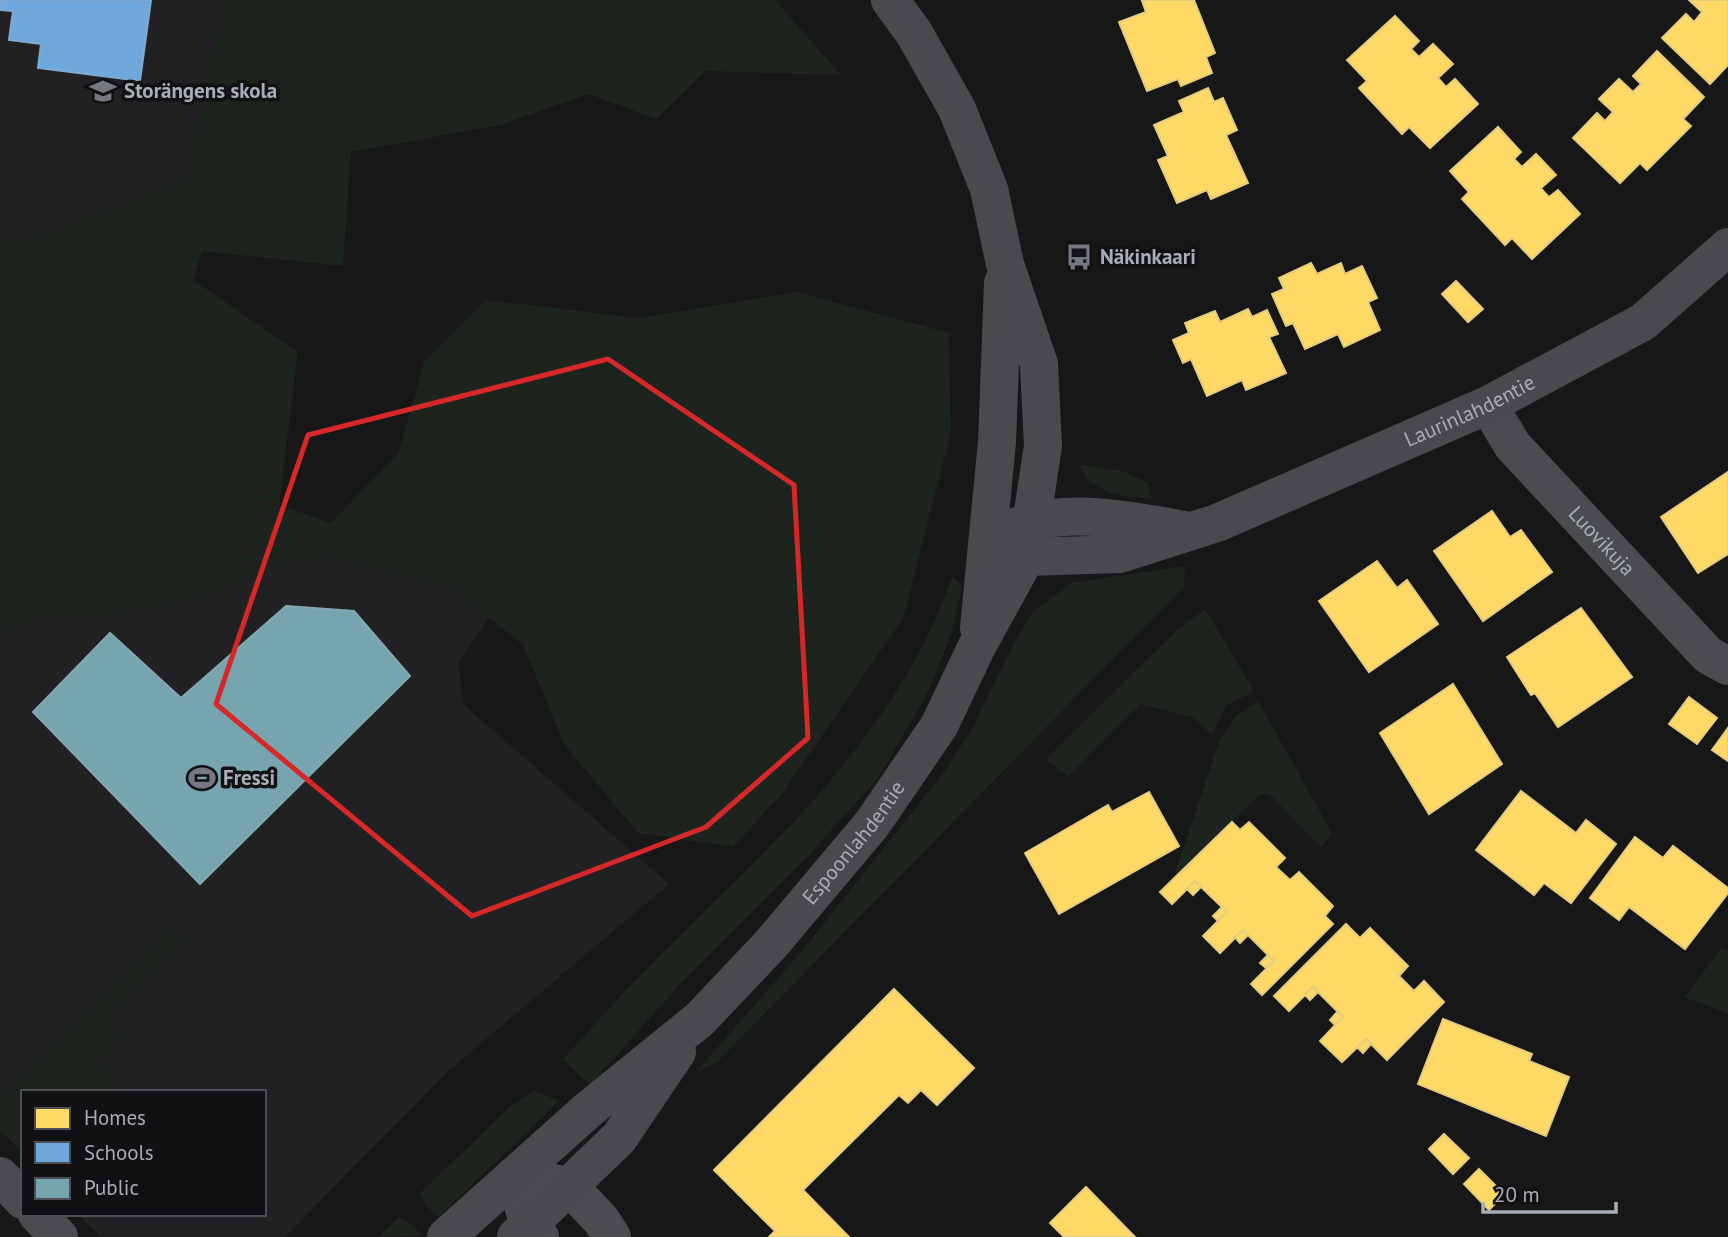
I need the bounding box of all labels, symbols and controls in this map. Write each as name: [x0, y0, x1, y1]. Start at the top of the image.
school or university icon: Storängens skola: [88, 76, 118, 106]
place label: Storängens skola: [124, 77, 277, 104]
bus stop icon: Näkinkaari: [1064, 242, 1094, 272]
place label: Näkinkaari: [1100, 243, 1196, 270]
street label: Laurinlahdentie: [1400, 368, 1540, 453]
street label: Luovikuja: [1563, 500, 1641, 581]
sports icon: Fressi: [187, 763, 217, 793]
place label: Fressi: [223, 764, 275, 791]
street label: Espoonlahdentie: [796, 775, 911, 910]
legend: [21, 1090, 266, 1216]
text: Homes: [84, 1104, 146, 1131]
text: Schools: [84, 1139, 154, 1166]
scale bar: [1483, 1170, 1616, 1214]
text: Public: [84, 1174, 139, 1201]
text: 20 m: [1494, 1181, 1540, 1208]

